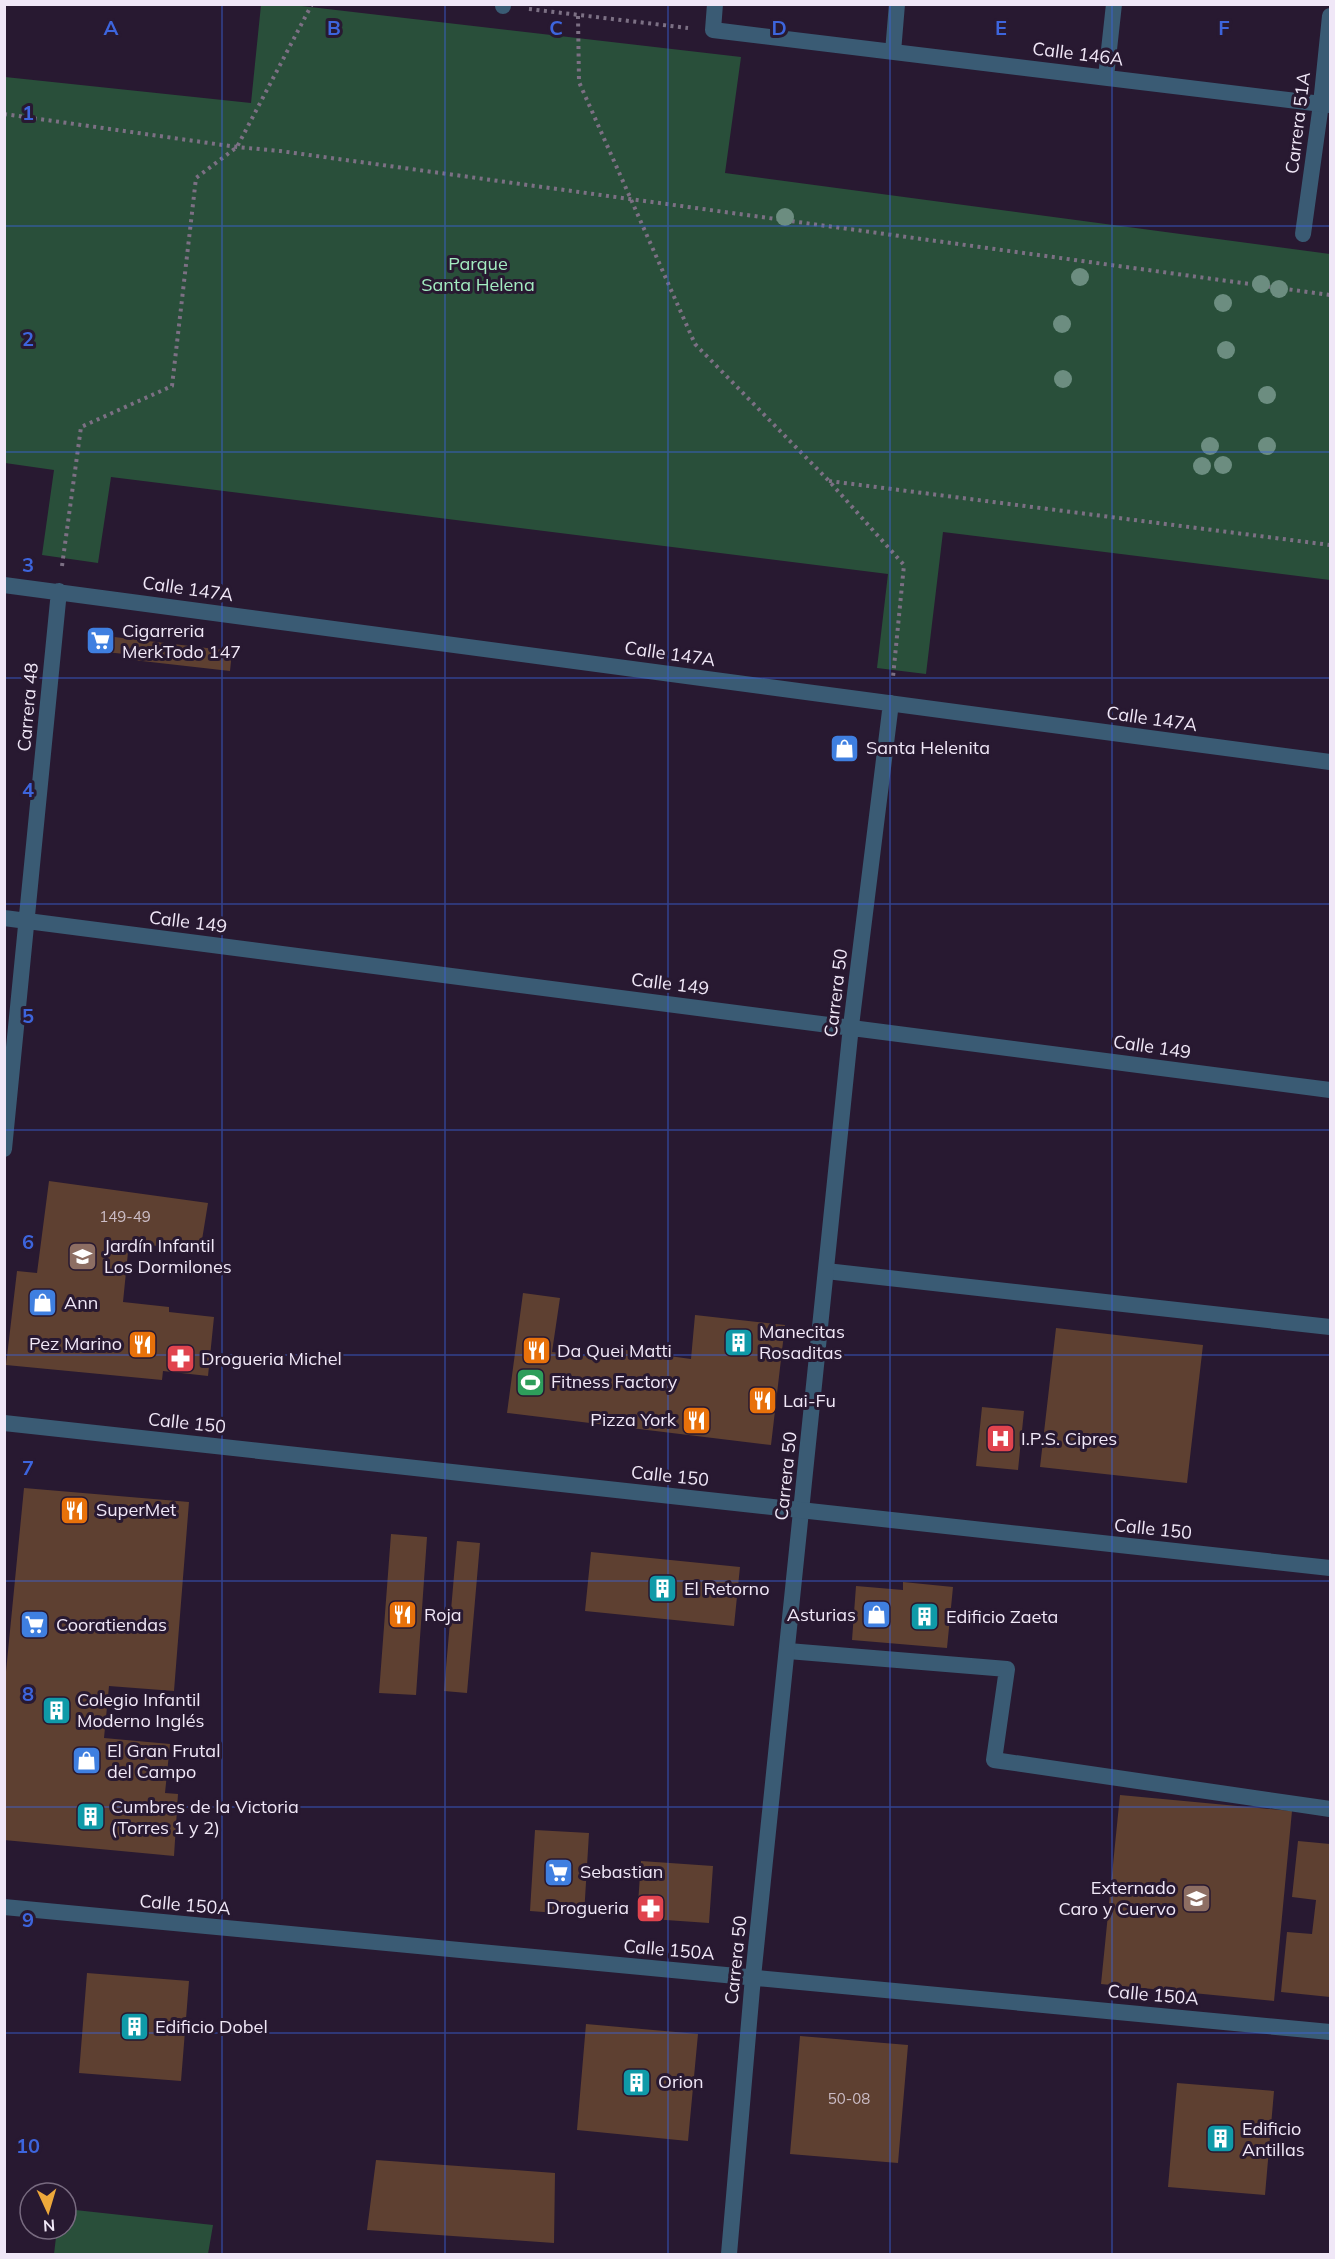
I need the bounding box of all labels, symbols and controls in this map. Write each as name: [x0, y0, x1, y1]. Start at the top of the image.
text: A: [104, 15, 119, 40]
text: B: [327, 15, 341, 40]
text: C: [549, 15, 563, 40]
text: D: [771, 15, 787, 40]
text: E: [995, 15, 1007, 40]
text: F: [1218, 15, 1230, 40]
street label: Calle 146A: [1031, 37, 1125, 70]
street label: Carrera 51A: [1280, 71, 1315, 175]
text: 1: [22, 100, 34, 125]
park label: Parque Santa Helena: [421, 252, 535, 296]
text: 2: [22, 326, 34, 351]
text: 3: [22, 552, 34, 577]
street label: Calle 147A: [141, 571, 235, 606]
place label: Cigarreria MerkTodo 147: [122, 619, 241, 663]
supermarket icon: Cigarreria MerkTodo 147: [85, 625, 117, 657]
street label: Calle 147A: [623, 636, 717, 671]
street label: Carrera 48: [12, 662, 43, 752]
street label: Calle 147A: [1105, 701, 1199, 736]
shop icon: Santa Helenita: [829, 732, 861, 764]
place label: Santa Helenita: [866, 736, 990, 759]
text: 4: [22, 777, 34, 802]
street label: Calle 149: [148, 905, 228, 938]
street label: Carrera 50: [819, 947, 852, 1039]
street label: Calle 149: [630, 967, 710, 1000]
text: 5: [22, 1003, 34, 1028]
street label: Calle 149: [1112, 1030, 1192, 1063]
house number: 149-49: [99, 1207, 151, 1226]
text: 6: [22, 1229, 34, 1254]
place label: Jardín Infantil Los Dormilones: [104, 1234, 232, 1278]
school or university icon: Jardín Infantil Los Dormilones: [67, 1240, 99, 1272]
shop icon: Ann: [27, 1287, 59, 1319]
place label: Ann: [64, 1291, 98, 1314]
place label: Manecitas Rosaditas: [759, 1320, 845, 1364]
building icon: Manecitas Rosaditas: [722, 1326, 754, 1358]
restaurant icon: Pez Marino: [127, 1328, 159, 1360]
place label: Pez Marino: [29, 1332, 122, 1355]
restaurant icon: Da Quei Matti: [520, 1335, 552, 1367]
place label: Da Quei Matti: [557, 1339, 672, 1362]
pharmacy icon: Drogueria Michel: [164, 1343, 196, 1375]
place label: Drogueria Michel: [201, 1347, 342, 1370]
sports icon: Fitness Factory: [514, 1366, 546, 1398]
place label: Fitness Factory: [551, 1370, 678, 1393]
restaurant icon: Lai-Fu: [746, 1385, 778, 1417]
place label: Lai-Fu: [783, 1389, 836, 1412]
restaurant icon: Pizza York: [681, 1404, 713, 1436]
street label: Calle 150: [147, 1407, 227, 1438]
place label: Pizza York: [590, 1408, 677, 1431]
hospital icon: I.P.S. Cipres: [984, 1423, 1016, 1455]
place label: I.P.S. Cipres: [1021, 1427, 1117, 1450]
street label: Carrera 50: [769, 1430, 802, 1521]
text: 7: [22, 1455, 34, 1480]
street label: Calle 150: [630, 1460, 710, 1491]
restaurant icon: SuperMet: [59, 1494, 91, 1526]
place label: SuperMet: [96, 1498, 176, 1521]
street label: Calle 150: [1113, 1513, 1193, 1544]
building icon: El Retorno: [647, 1573, 679, 1605]
place label: El Retorno: [684, 1577, 769, 1600]
restaurant icon: Roja: [387, 1599, 419, 1631]
shop icon: Asturias: [861, 1599, 893, 1631]
building icon: Edificio Zaeta: [909, 1601, 941, 1633]
place label: Roja: [424, 1603, 462, 1626]
place label: Asturias: [787, 1603, 856, 1626]
place label: Edificio Zaeta: [946, 1605, 1058, 1628]
supermarket icon: Cooratiendas: [19, 1609, 51, 1641]
place label: Cooratiendas: [56, 1613, 167, 1636]
text: 8: [22, 1681, 34, 1706]
place label: Colegio Infantil Moderno Inglés: [77, 1688, 205, 1732]
building icon: Colegio Infantil Moderno Inglés: [40, 1694, 72, 1726]
place label: El Gran Frutal del Campo: [107, 1739, 220, 1783]
shop icon: El Gran Frutal del Campo: [70, 1745, 102, 1777]
place label: Cumbres de la Victoria (Torres 1 y 2): [111, 1795, 299, 1839]
building icon: Cumbres de la Victoria (Torres 1 y 2): [74, 1801, 106, 1833]
supermarket icon: Sebastian: [543, 1856, 575, 1888]
place label: Sebastian: [580, 1860, 663, 1883]
place label: Externado Caro y Cuervo: [1058, 1876, 1176, 1920]
school or university icon: Externado Caro y Cuervo: [1181, 1882, 1213, 1914]
street label: Calle 150A: [138, 1889, 232, 1920]
pharmacy icon: Drogueria: [634, 1892, 666, 1924]
place label: Drogueria: [546, 1896, 629, 1919]
text: 9: [22, 1907, 34, 1932]
street label: Carrera 50: [719, 1914, 752, 2005]
street label: Calle 150A: [622, 1934, 716, 1965]
street label: Calle 150A: [1106, 1979, 1200, 2010]
building icon: Edificio Dobel: [118, 2011, 150, 2043]
place label: Edificio Dobel: [155, 2015, 268, 2038]
building icon: Orion: [621, 2066, 653, 2098]
place label: Orion: [658, 2070, 704, 2093]
house number: 50-08: [828, 2089, 870, 2108]
place label: Edificio Antillas: [1242, 2117, 1305, 2161]
building icon: Edificio Antillas: [1205, 2123, 1237, 2155]
text: 10: [16, 2133, 40, 2158]
north arrow: [18, 2181, 78, 2241]
text: N: [42, 2216, 56, 2236]

